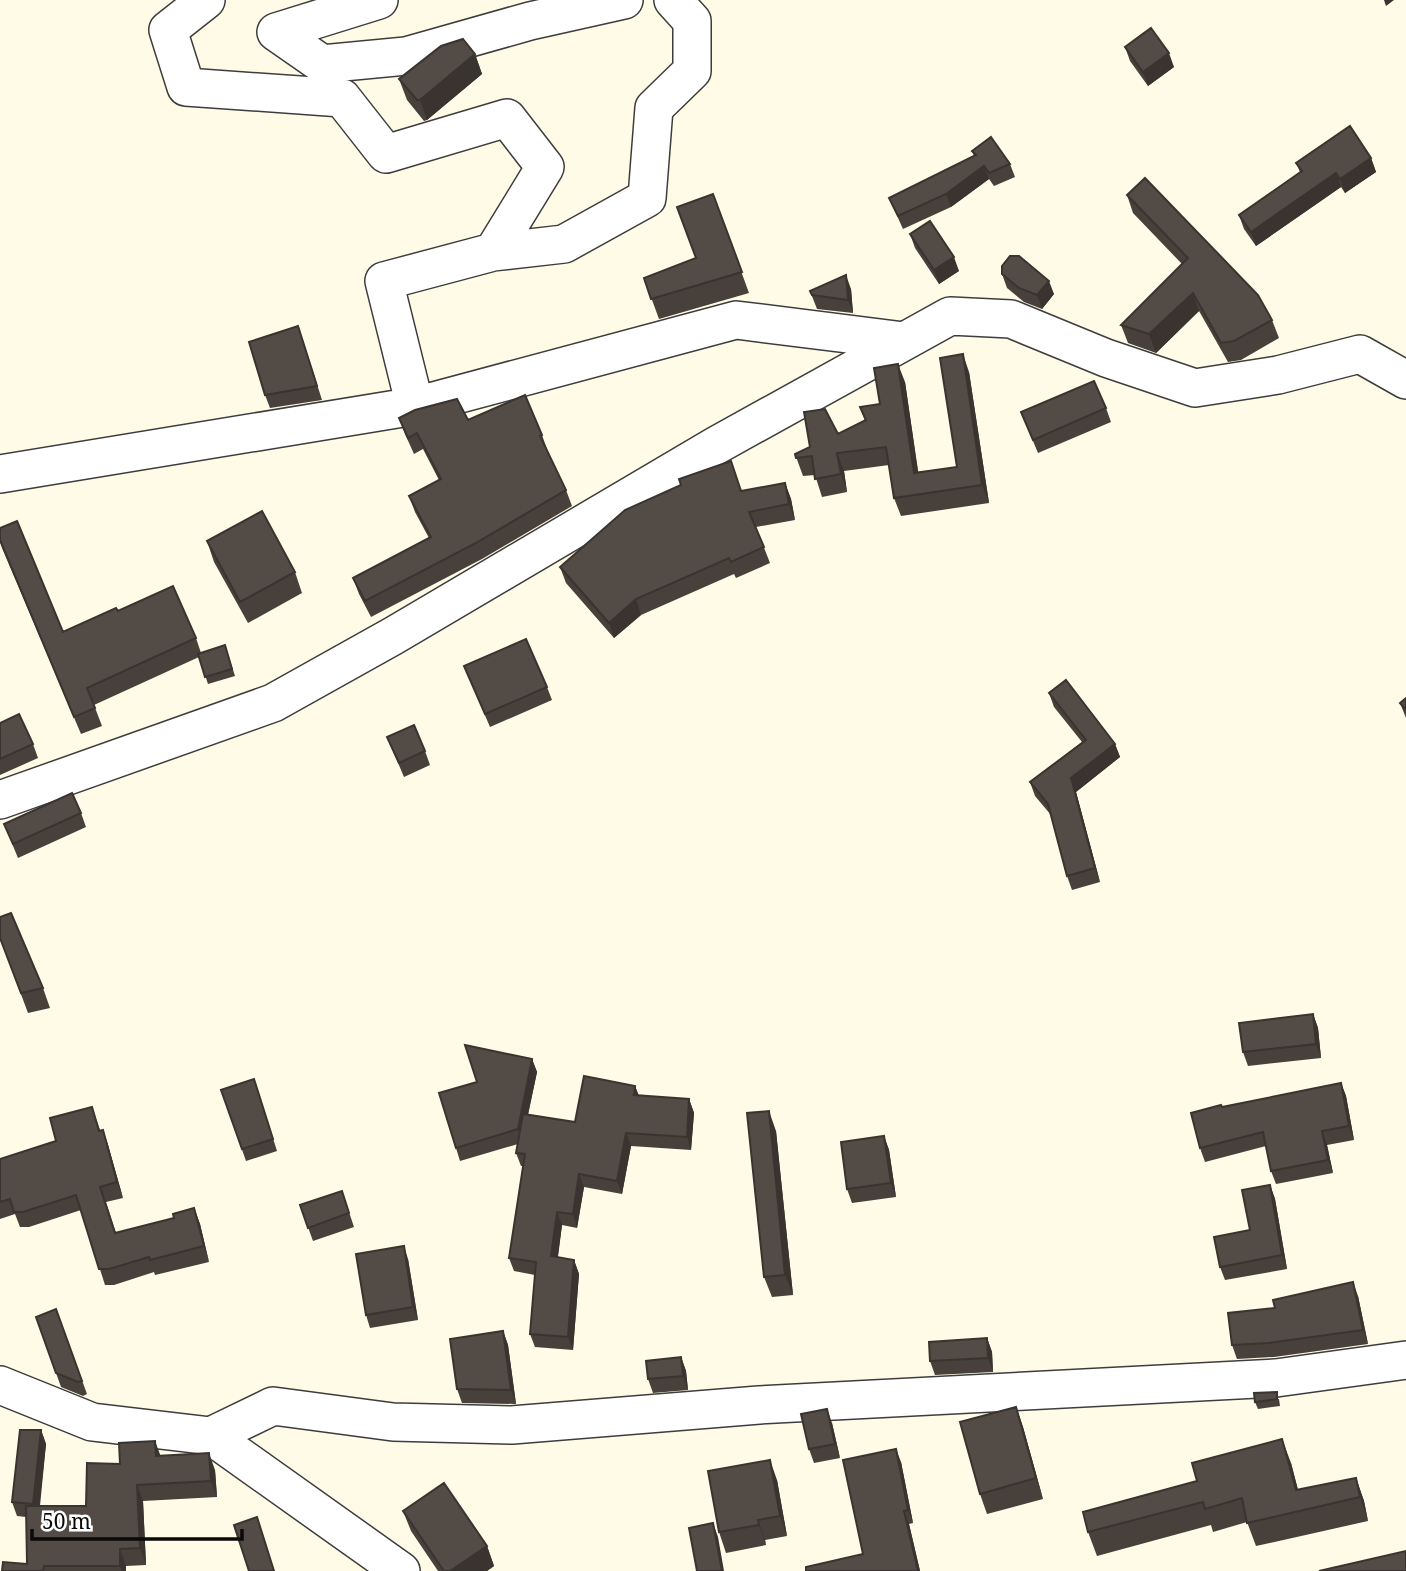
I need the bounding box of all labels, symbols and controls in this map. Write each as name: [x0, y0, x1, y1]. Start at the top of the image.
scale bar: [32, 1498, 242, 1542]
text: 50 m: [42, 1507, 91, 1535]

